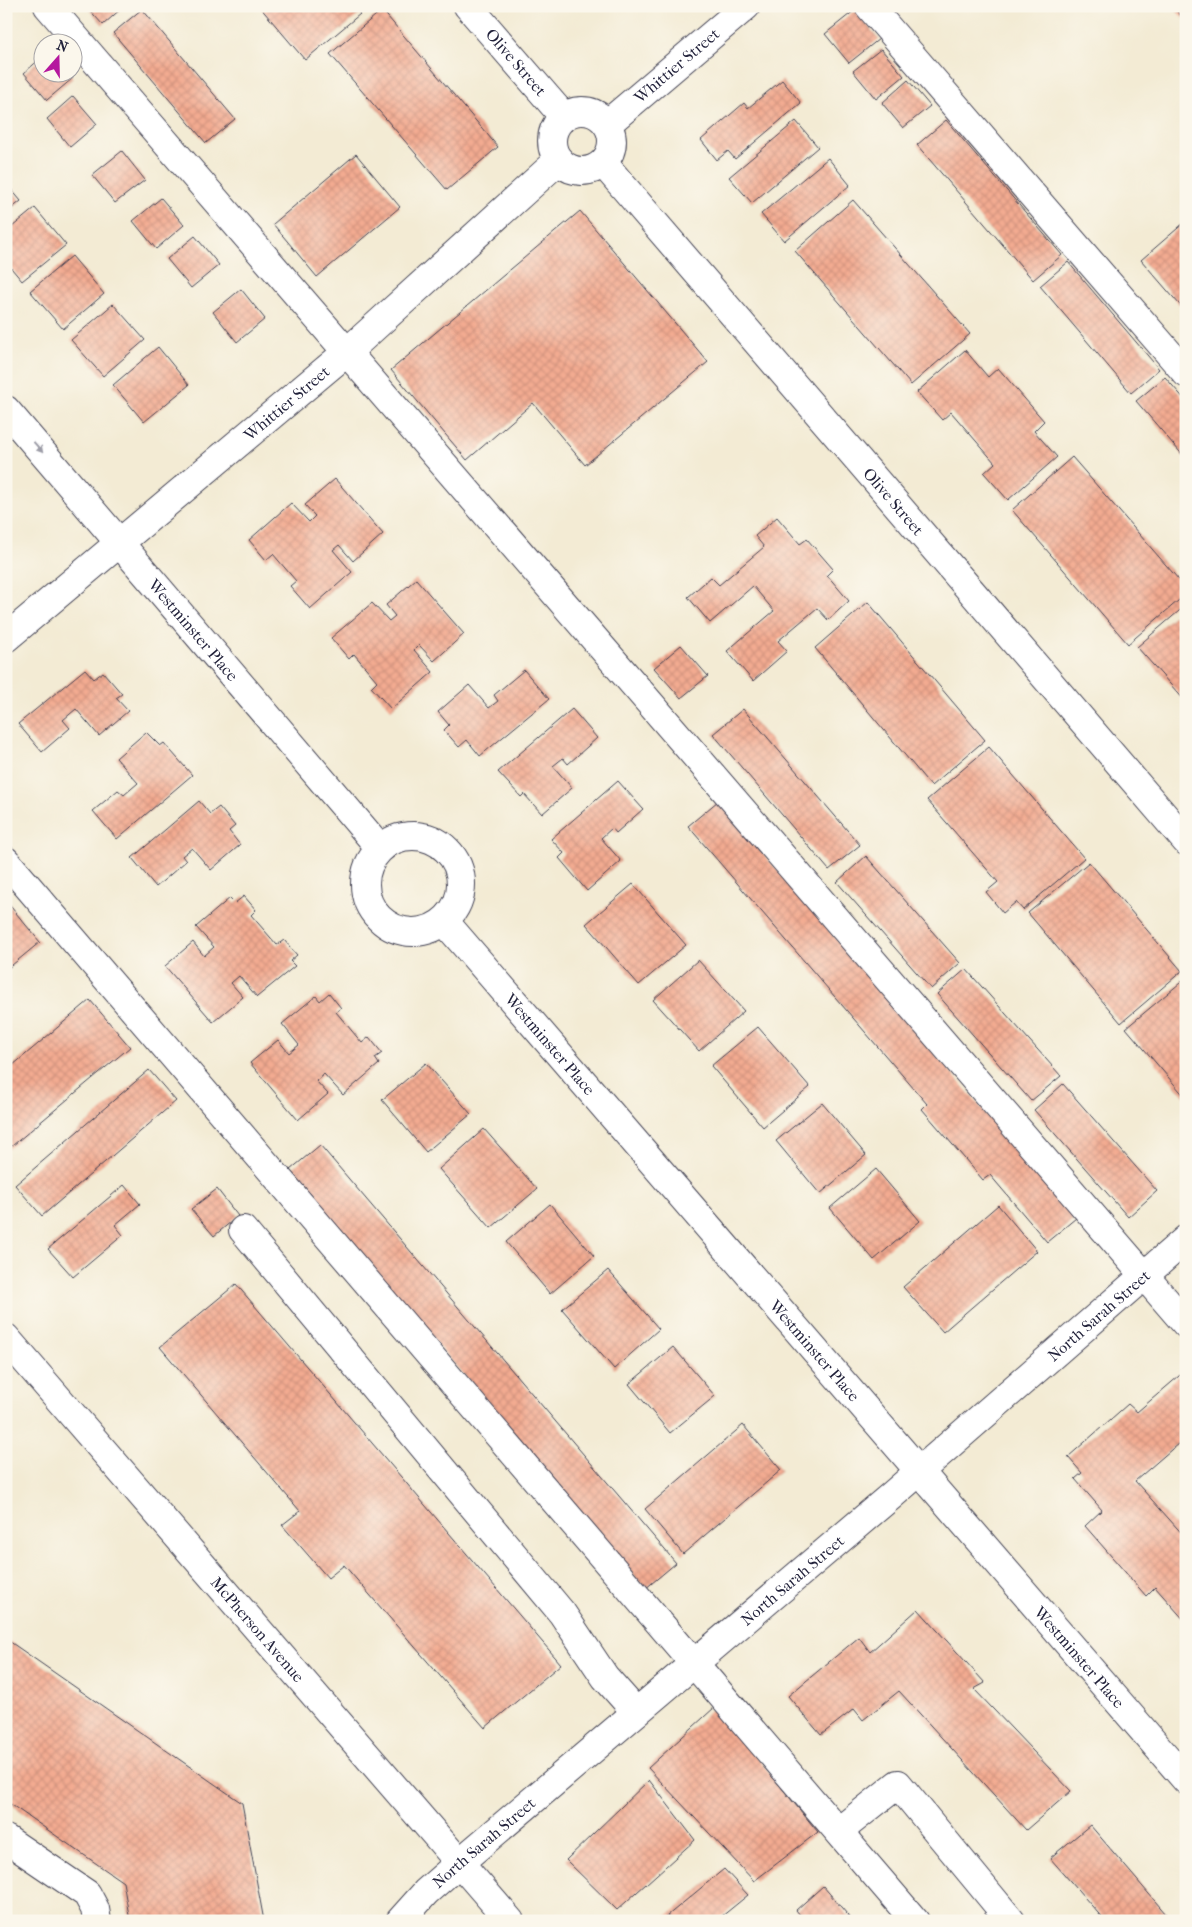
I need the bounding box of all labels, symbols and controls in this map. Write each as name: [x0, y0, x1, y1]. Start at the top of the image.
street label: Whittier Street: [629, 24, 723, 108]
street label: Olive Street: [482, 25, 551, 100]
north arrow: [32, 32, 82, 82]
text: N: [54, 36, 71, 56]
street label: Whittier Street: [239, 362, 334, 445]
one-way arrow: [32, 441, 44, 453]
street label: Olive Street: [859, 464, 928, 539]
street label: Westminster Place: [144, 575, 242, 685]
street label: Westminster Place: [500, 989, 599, 1099]
street label: North Sarah Street: [1044, 1266, 1154, 1365]
street label: Westminster Place: [765, 1295, 864, 1405]
street label: North Sarah Street: [737, 1531, 848, 1630]
street label: McPherson Avenue: [207, 1573, 308, 1686]
street label: Westminster Place: [1030, 1602, 1128, 1712]
street label: North Sarah Street: [429, 1793, 540, 1892]

